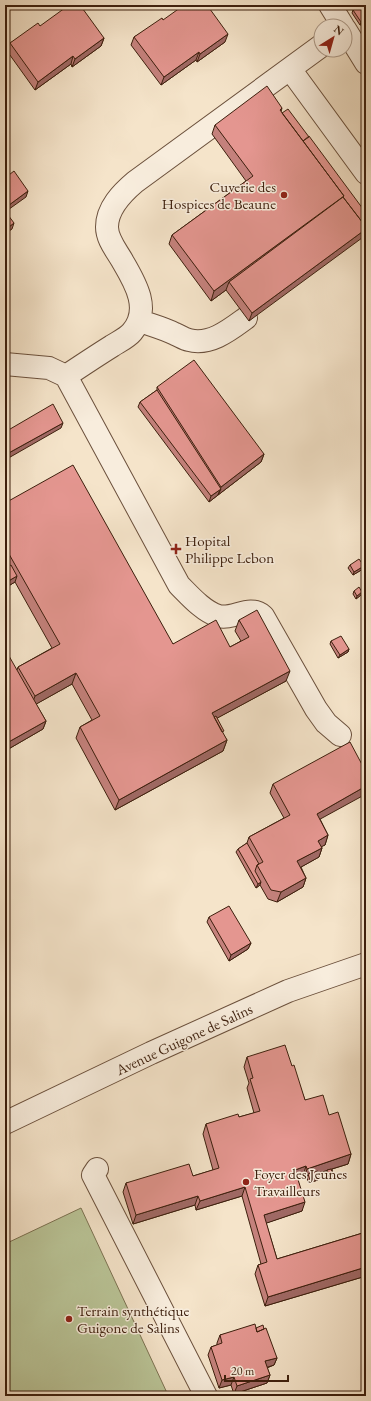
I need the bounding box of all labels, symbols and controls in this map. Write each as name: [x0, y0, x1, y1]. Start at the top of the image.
north arrow: [313, 18, 353, 58]
text: N: [331, 22, 347, 38]
place label: Cuverie des Hospices de Beaune: [162, 177, 276, 213]
marker: Cuverie des Hospices de Beaune: [279, 190, 289, 200]
place label: Hopital Philippe Lebon: [185, 531, 274, 567]
marker: Hopital Philippe Lebon: [170, 543, 182, 555]
street label: Avenue Guigone de Salins: [112, 999, 256, 1079]
place label: Foyer des Jeunes Travailleurs: [254, 1164, 347, 1200]
marker: Foyer des Jeunes Travailleurs: [241, 1177, 251, 1187]
place label: Terrain synthétique Guigone de Salins: [77, 1301, 190, 1337]
marker: Terrain synthétique Guigone de Salins: [64, 1314, 74, 1324]
scale bar: [225, 1357, 288, 1383]
text: 20 m: [231, 1363, 255, 1379]

